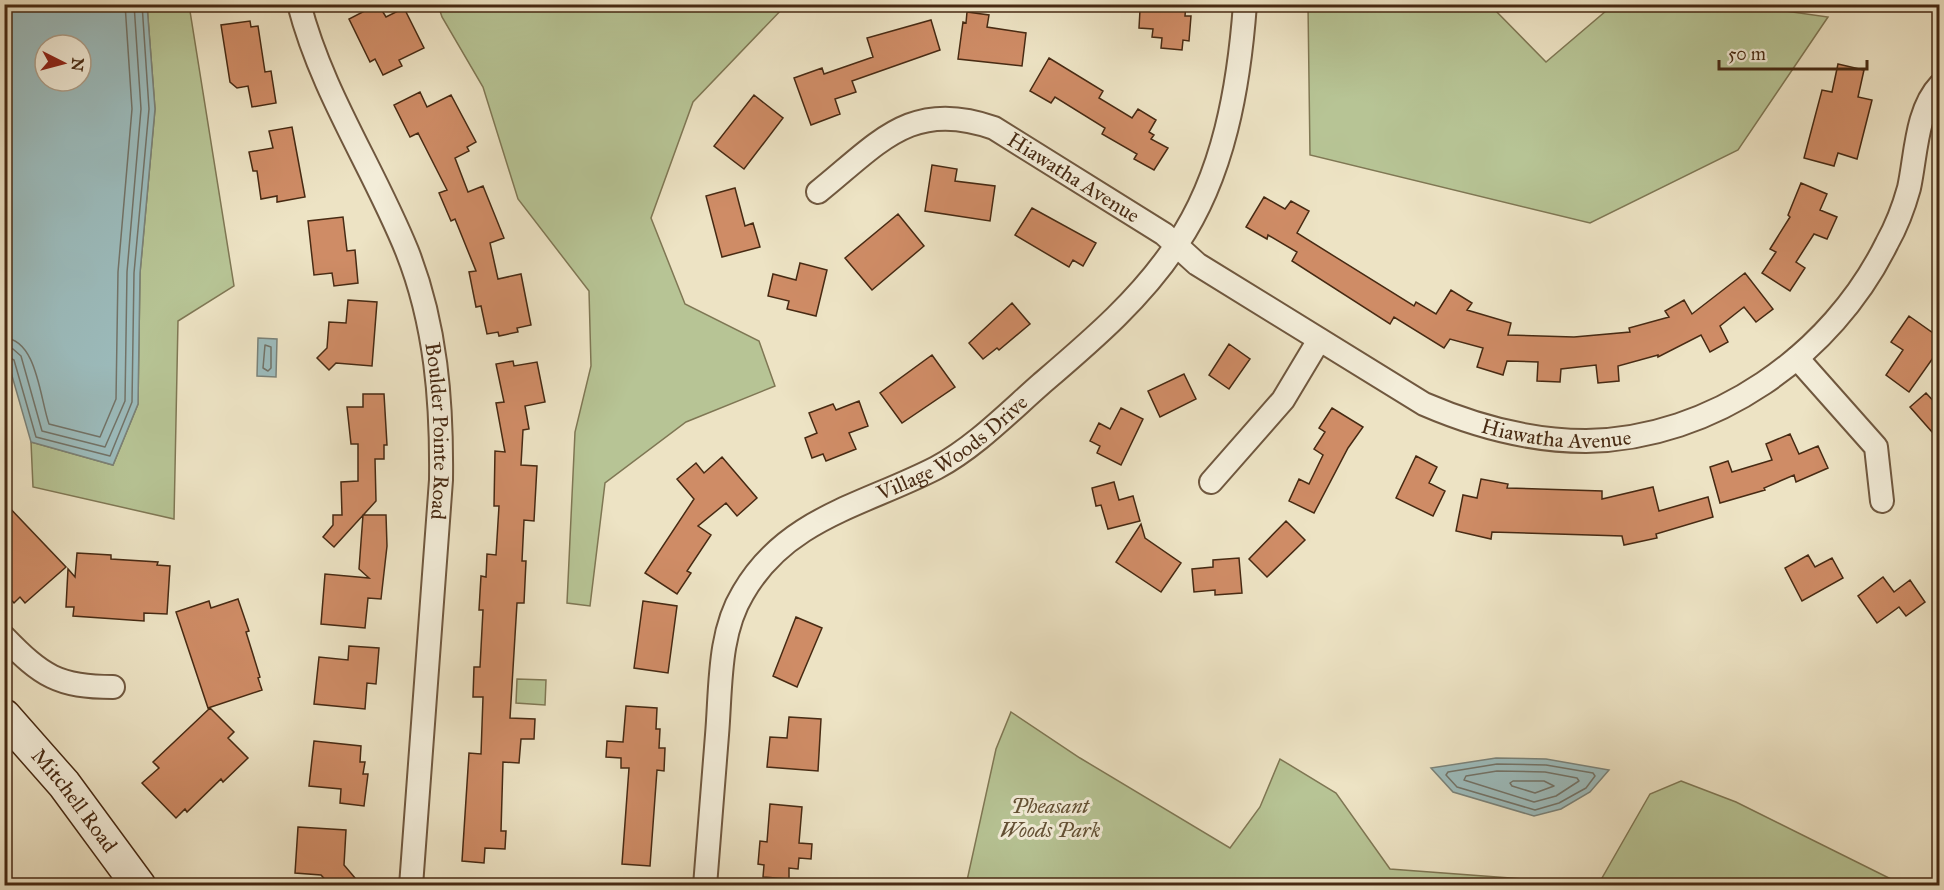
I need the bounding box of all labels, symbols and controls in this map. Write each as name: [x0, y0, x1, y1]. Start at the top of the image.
north arrow: [33, 33, 93, 93]
scale bar: [1719, 33, 1868, 71]
text: 50 m: [1728, 43, 1766, 65]
text: N: [67, 57, 88, 73]
street label: Hiawatha Avenue: [1003, 127, 1145, 229]
street label: Boulder Pointe Road: [419, 340, 454, 521]
street label: Village Woods Drive: [872, 389, 1033, 506]
street label: Hiawatha Avenue: [1478, 413, 1633, 454]
street label: Mitchell Road: [26, 743, 123, 858]
park label: Pheasant Woods Park: [1000, 793, 1101, 843]

